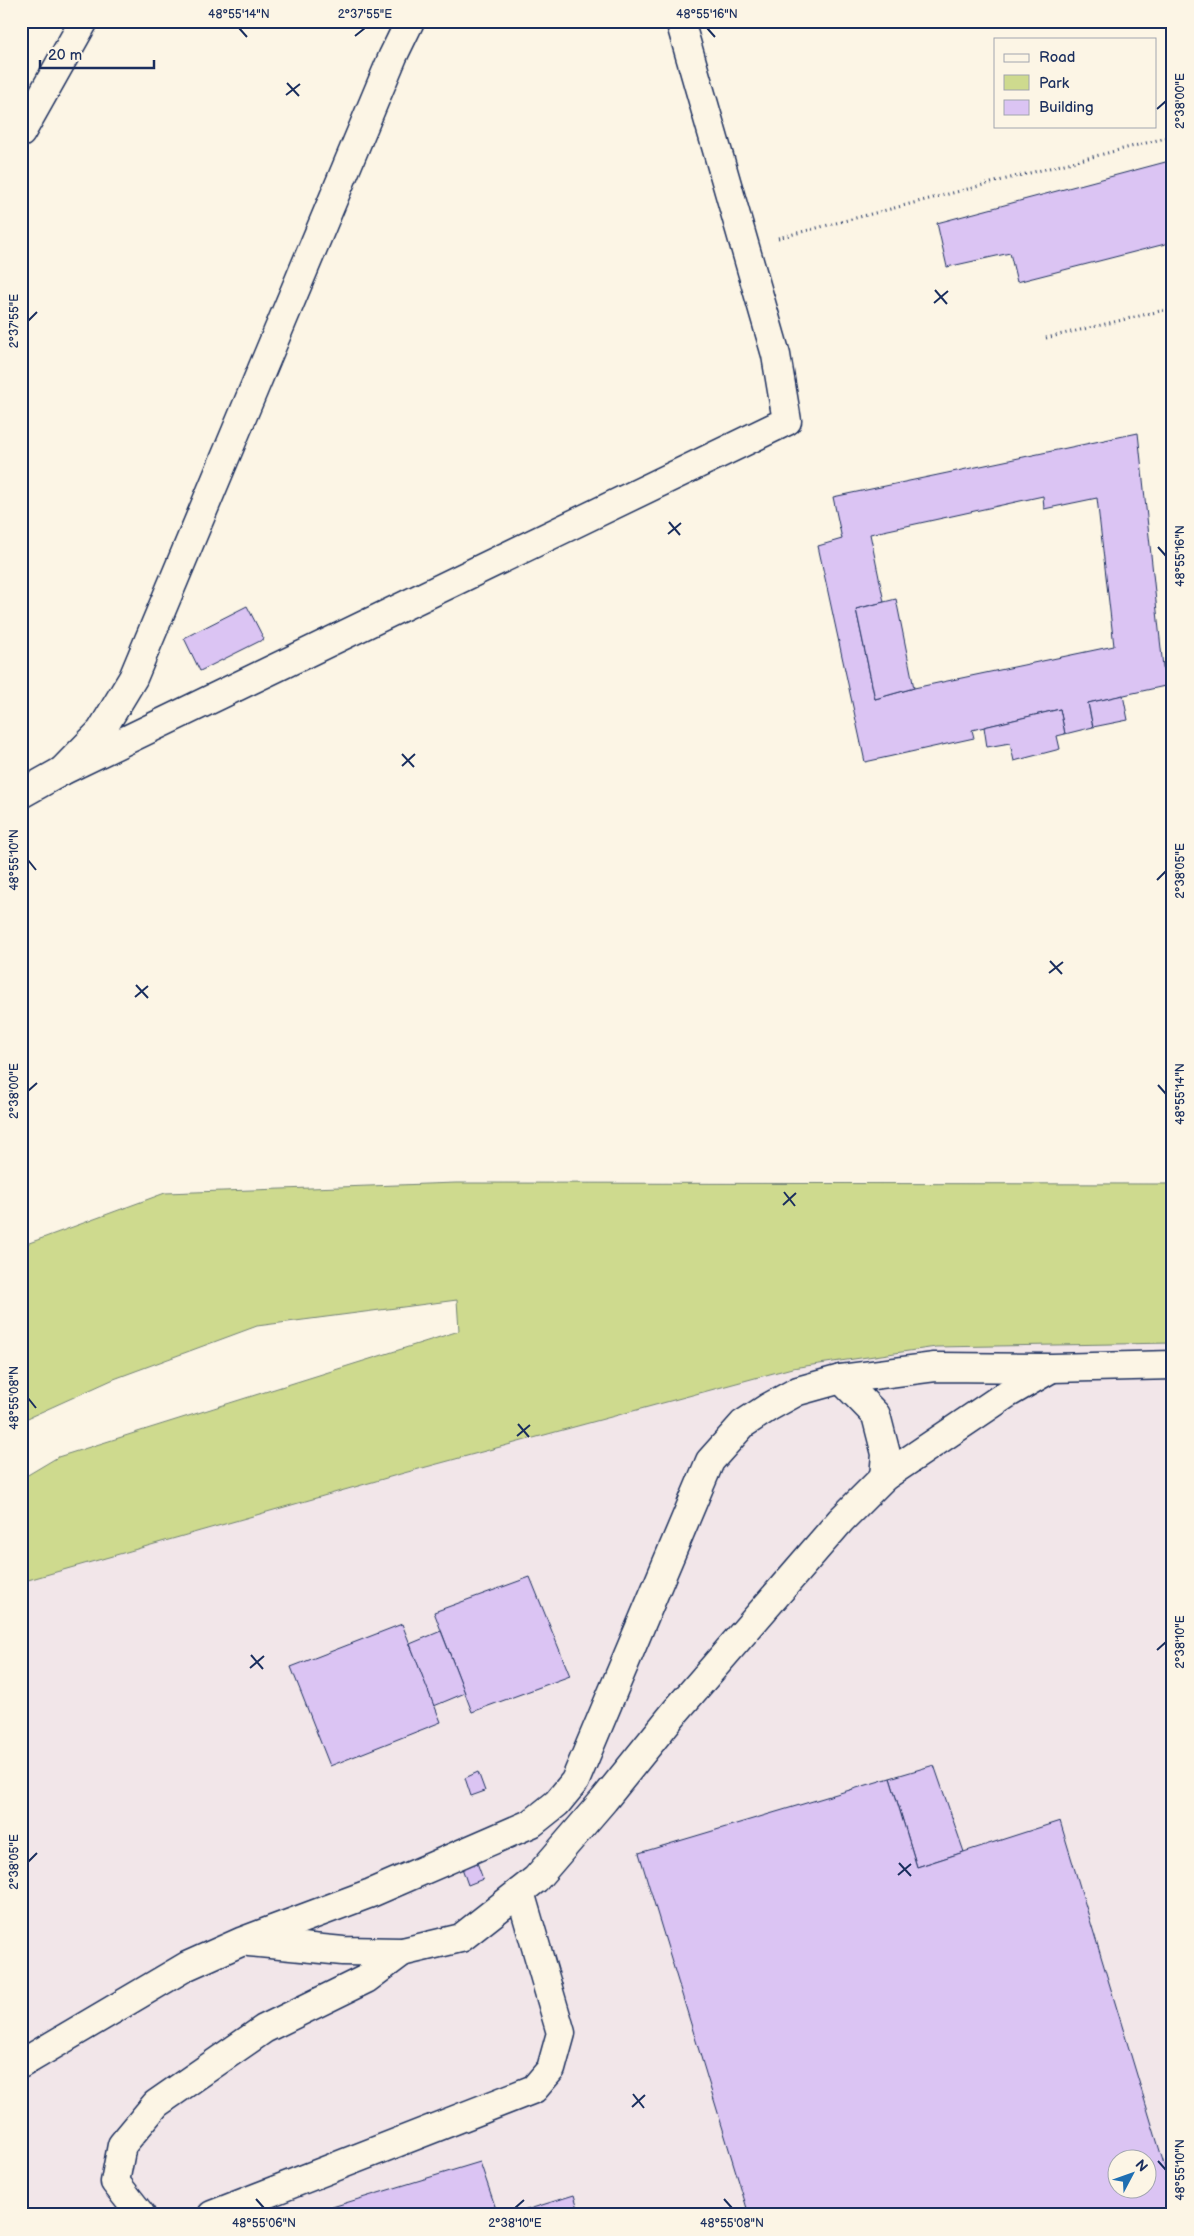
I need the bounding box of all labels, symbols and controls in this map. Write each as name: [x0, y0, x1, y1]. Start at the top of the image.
text: 48°55'14"N: [208, 7, 270, 22]
text: 2°37'55"E: [338, 7, 392, 22]
text: 48°55'16"N: [676, 7, 738, 22]
scale bar: [40, 38, 154, 70]
legend: [994, 38, 1156, 128]
text: 20 m: [48, 46, 82, 65]
text: Road: [1039, 48, 1075, 67]
text: 2°38'00"E: [1173, 73, 1188, 129]
text: Park: [1039, 74, 1070, 93]
text: Building: [1039, 98, 1094, 117]
text: 2°37'55"E: [7, 294, 22, 348]
text: 48°55'16"N: [1173, 525, 1188, 587]
text: 48°55'10"N: [7, 829, 22, 891]
text: 2°38'05"E: [1173, 843, 1188, 899]
text: 2°38'00"E: [7, 1063, 22, 1119]
text: 48°55'14"N: [1173, 1063, 1188, 1125]
text: 48°55'08"N: [7, 1366, 22, 1430]
text: 2°38'10"E: [1173, 1615, 1188, 1669]
text: 2°38'05"E: [7, 1834, 22, 1890]
text: 48°55'10"N: [1173, 2139, 1188, 2201]
north arrow: [1106, 2148, 1156, 2198]
text: N: [1132, 2156, 1151, 2175]
text: 48°55'06"N: [232, 2216, 296, 2231]
text: 2°38'10"E: [488, 2216, 542, 2231]
text: 48°55'08"N: [700, 2216, 764, 2231]

